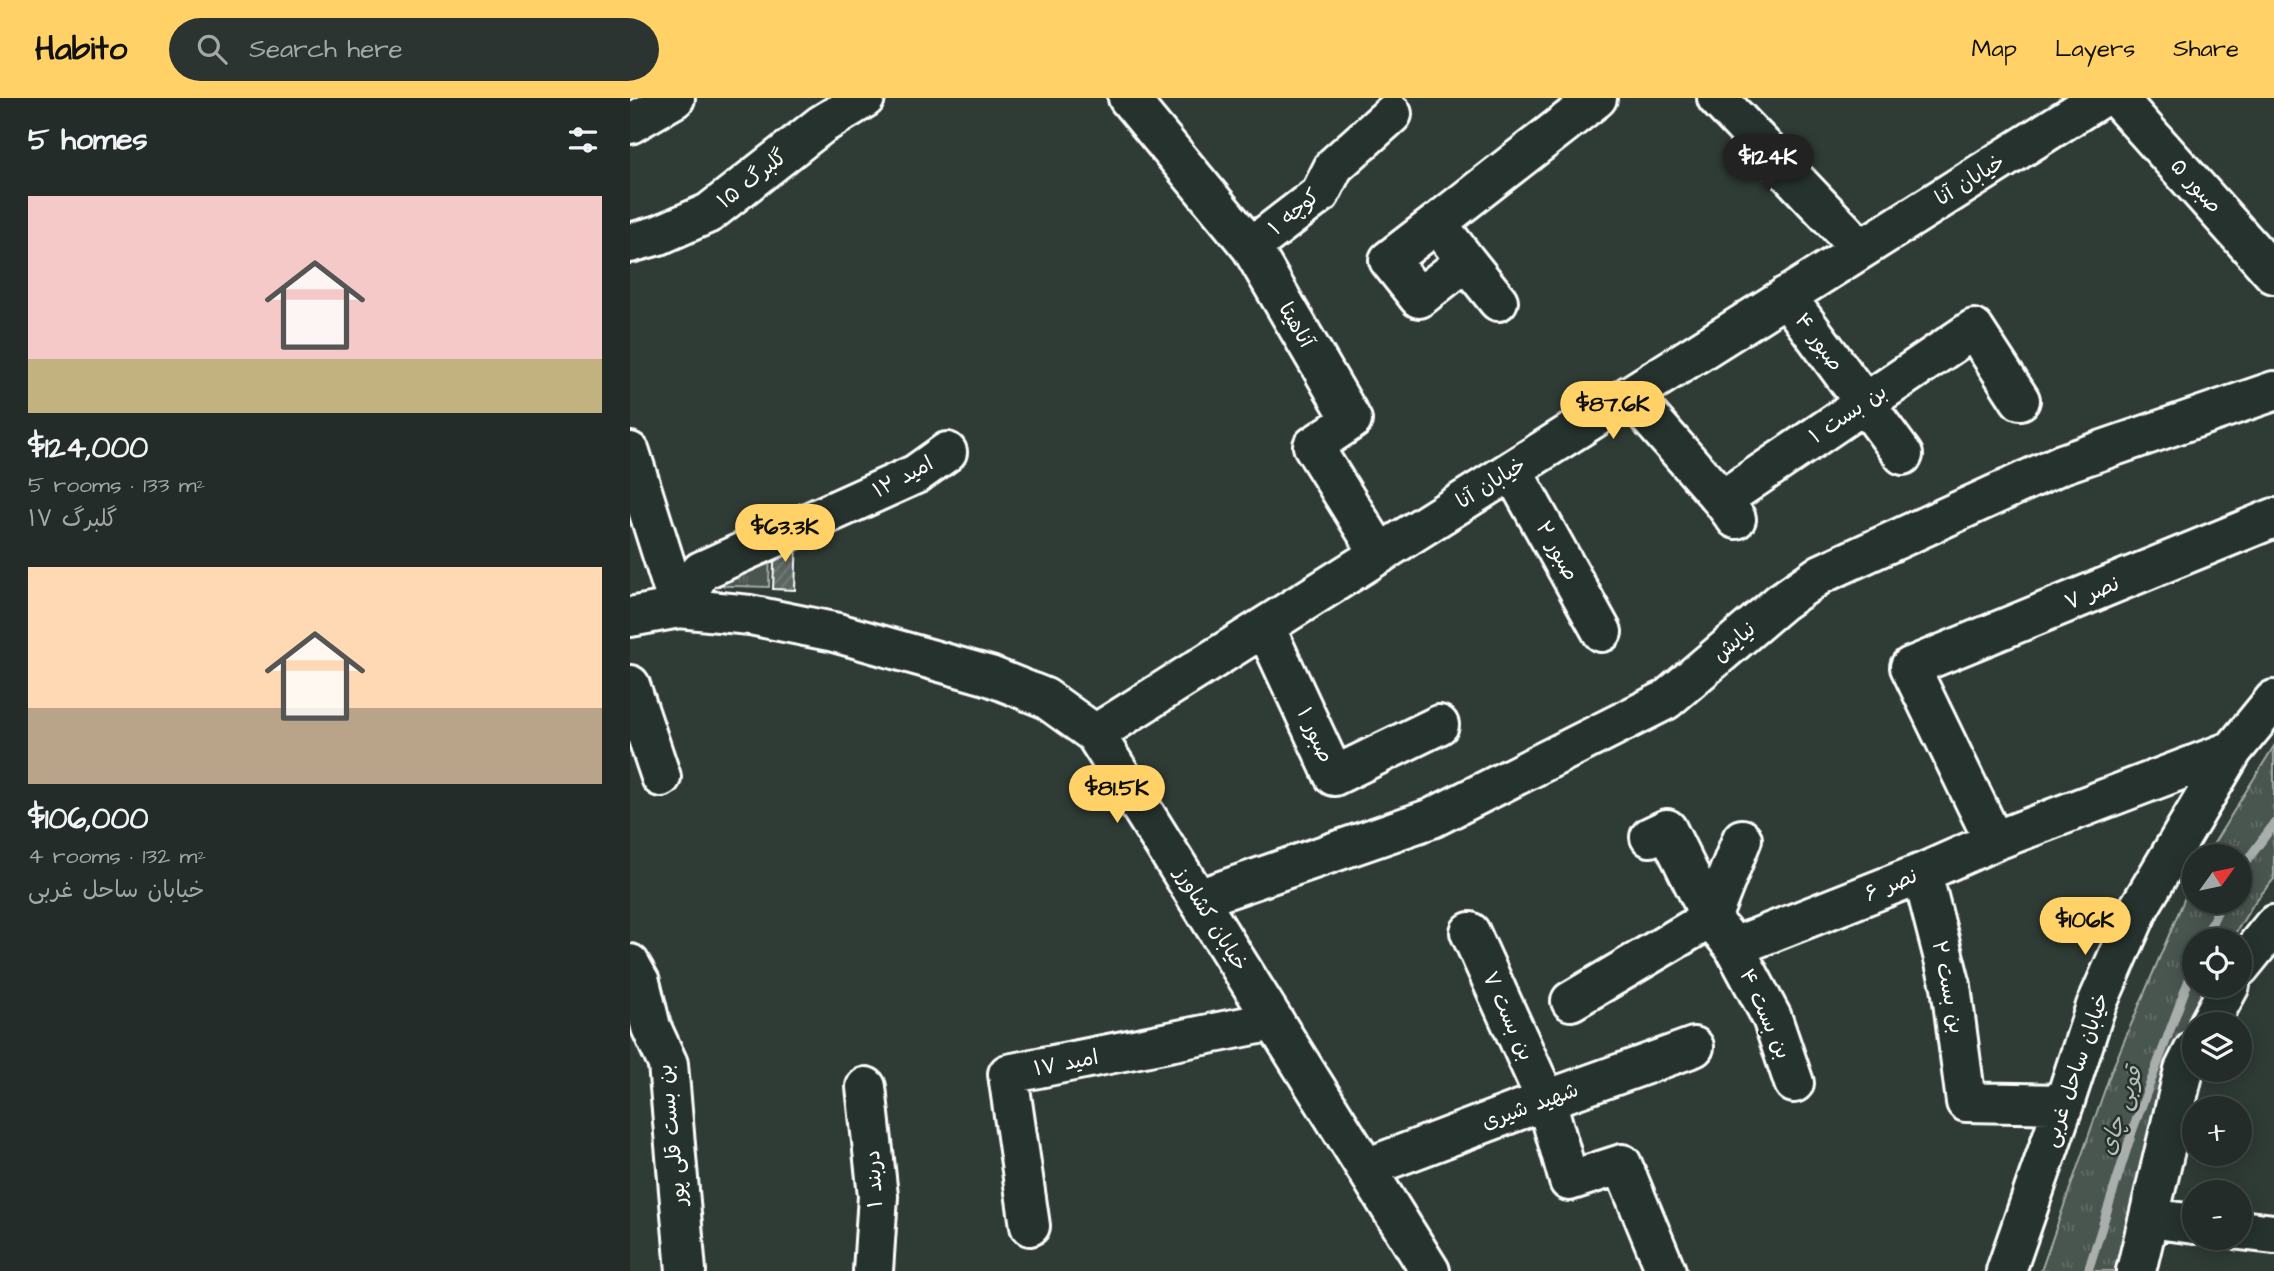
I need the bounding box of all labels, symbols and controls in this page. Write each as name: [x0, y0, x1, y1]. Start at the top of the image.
search box: [169, 18, 659, 81]
text: Habito: [35, 26, 127, 72]
icon: search: [193, 30, 231, 68]
text: Search here: [249, 31, 403, 67]
text: Map: [1972, 32, 2017, 66]
text: Layers: [2055, 32, 2135, 66]
text: Share: [2173, 32, 2239, 66]
text: 5 homes: [28, 119, 148, 161]
icon: filters: [564, 121, 602, 159]
pin: $124K: [1719, 134, 1817, 194]
text: $124K: [1739, 141, 1797, 173]
street label: گلبرگ ۱۵: [711, 143, 793, 215]
street label: خیابان آنا: [1930, 147, 2010, 213]
street label: صبور ۵: [2164, 152, 2228, 220]
street label: کوچه ۱: [1262, 182, 1326, 242]
icon: home: [252, 242, 378, 368]
street label: آناهیتا: [1271, 297, 1321, 354]
street label: صبور ۴: [1788, 307, 1850, 377]
street label: بن بست ۱: [1803, 377, 1893, 451]
pin: $87.6K: [1556, 382, 1670, 441]
text: $87.6K: [1576, 388, 1650, 420]
text: $124,000: [28, 427, 148, 469]
street label: امید ۱۲: [868, 449, 938, 505]
street label: خیابان آنا: [1451, 450, 1531, 516]
text: 5 rooms · 133 m²: [28, 469, 205, 501]
text: گلبرگ ۱۷: [28, 503, 117, 535]
pin: $63.3K: [728, 504, 842, 564]
text: $63.3K: [751, 511, 819, 543]
street label: صبور ۲: [1529, 516, 1585, 586]
street label: نصر ۷: [2060, 569, 2124, 617]
icon: home: [252, 613, 378, 739]
street label: نیایش: [1706, 615, 1762, 669]
street label: صبور ۱: [1290, 703, 1340, 767]
pin: $81.5K: [1060, 766, 1174, 825]
text: $81.5K: [1085, 772, 1149, 804]
text: $106,000: [28, 798, 148, 840]
text: 4 rooms · 132 m²: [28, 840, 206, 872]
north arrow: [2182, 844, 2252, 914]
map controls: [2182, 844, 2252, 1250]
street label: خیابان کشاورز: [1166, 860, 1255, 977]
street label: نصر ۶: [1860, 861, 1922, 909]
text: خیابان ساحل غربی: [28, 874, 204, 906]
pin: $106K: [2036, 898, 2134, 957]
text: $106K: [2056, 904, 2114, 936]
button: locate: [2182, 928, 2252, 998]
street label: بن بست ۲: [1925, 938, 1971, 1036]
street label: بن بست ۴: [1732, 964, 1798, 1064]
street label: بن بست ۷: [1475, 967, 1541, 1065]
street label: خیابان ساحل غربی: [2036, 989, 2116, 1151]
button: layers: [2182, 1012, 2252, 1082]
street label: امید ۱۷: [1031, 1043, 1101, 1083]
water label: قوبی چای: [2091, 1060, 2152, 1160]
street label: بن بست قلی پور: [650, 1063, 694, 1209]
street label: شهید شیری: [1478, 1075, 1582, 1137]
button: +: [2182, 1096, 2252, 1166]
street label: دربند ۱: [858, 1149, 890, 1209]
button: −: [2182, 1180, 2252, 1250]

